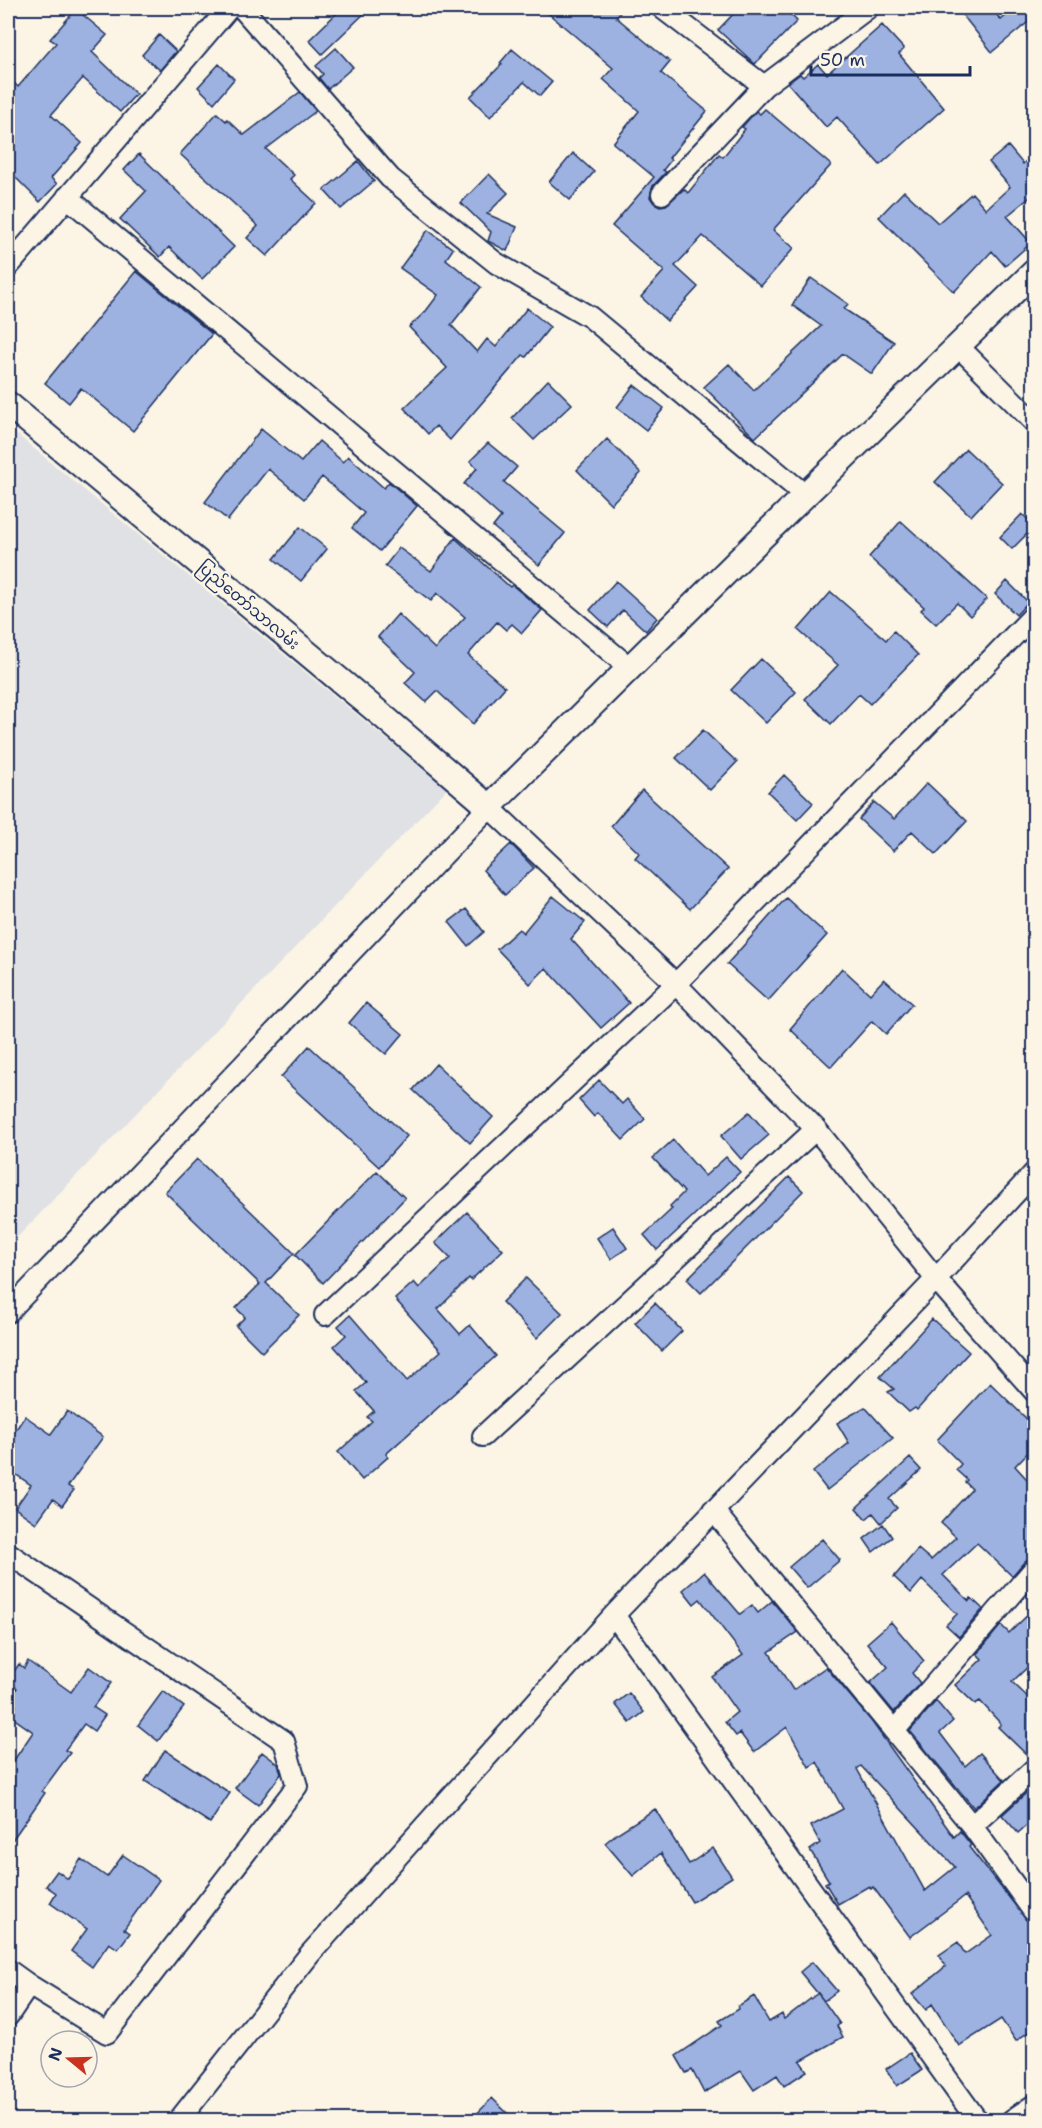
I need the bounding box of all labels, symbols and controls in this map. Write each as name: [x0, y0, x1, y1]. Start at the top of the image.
scale bar: [811, 39, 970, 77]
text: 50 m: [820, 48, 865, 72]
street label: ပြည်တော်သာလမ်း: [191, 556, 305, 657]
north arrow: [39, 2029, 99, 2089]
text: N: [43, 2045, 67, 2064]

